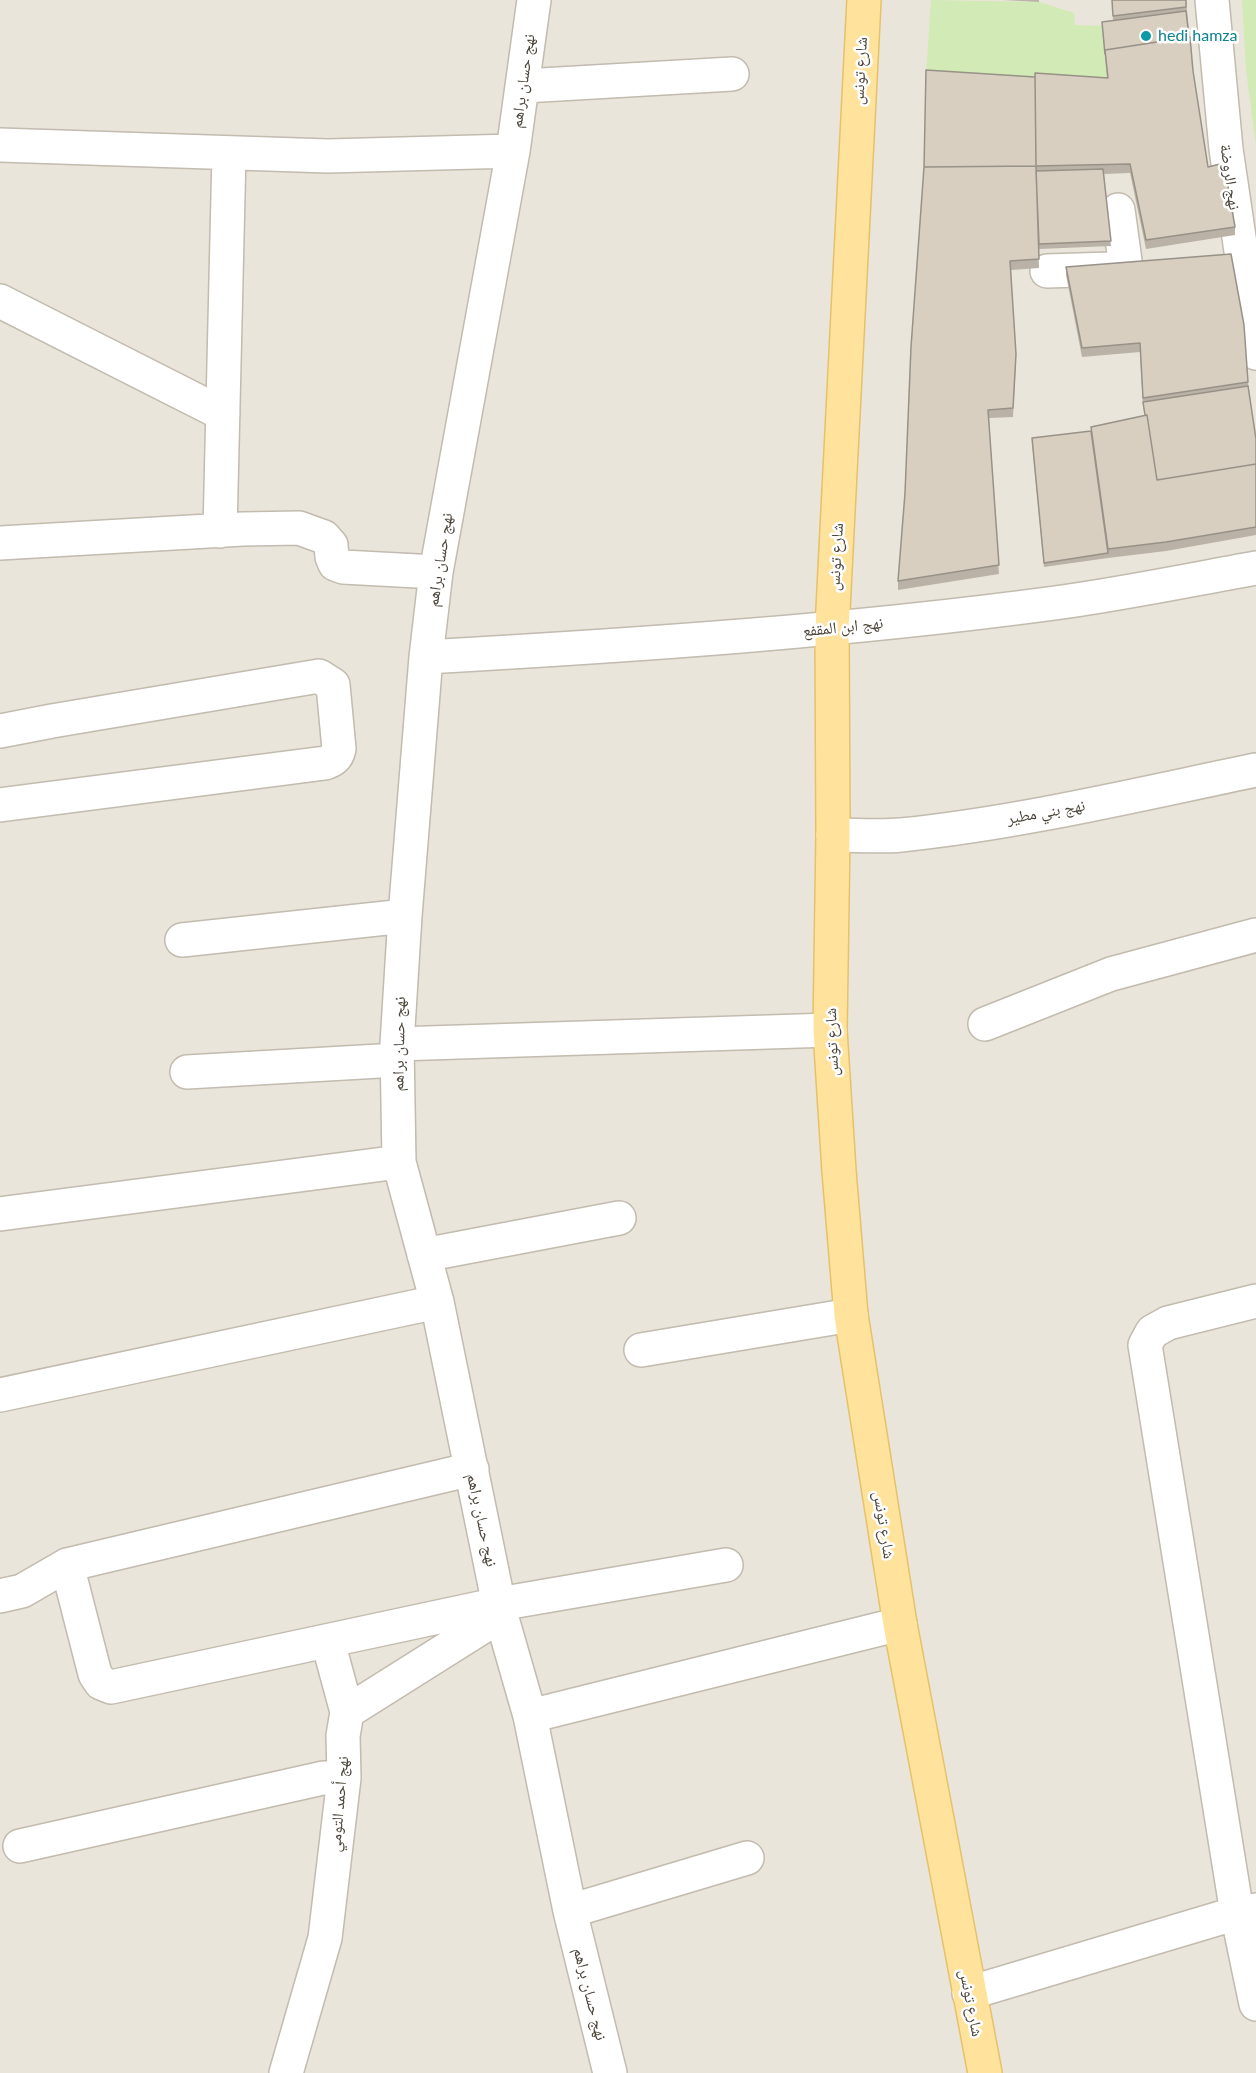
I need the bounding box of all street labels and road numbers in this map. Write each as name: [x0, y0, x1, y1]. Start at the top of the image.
street label: نهج حسان براهم: [507, 33, 539, 129]
street label: شارع تونس: [849, 36, 871, 106]
street label: نهج الروضة: [1216, 143, 1244, 211]
street label: نهج حسان براهم: [423, 512, 457, 608]
street label: شارع تونس: [825, 522, 847, 592]
street label: نهج ابن المقفع: [802, 613, 884, 641]
street label: نهج بني مطير: [1005, 796, 1087, 828]
street label: نهج حسان براهم: [389, 996, 409, 1092]
street label: شارع تونس: [821, 1008, 843, 1076]
street label: نهج حسان براهم: [463, 1472, 501, 1568]
street label: شارع تونس: [869, 1490, 899, 1560]
street label: نهج أحمد التومي: [325, 1755, 353, 1853]
street label: نهج حسان براهم: [569, 1946, 611, 2042]
street label: شارع تونس: [955, 1968, 987, 2038]

